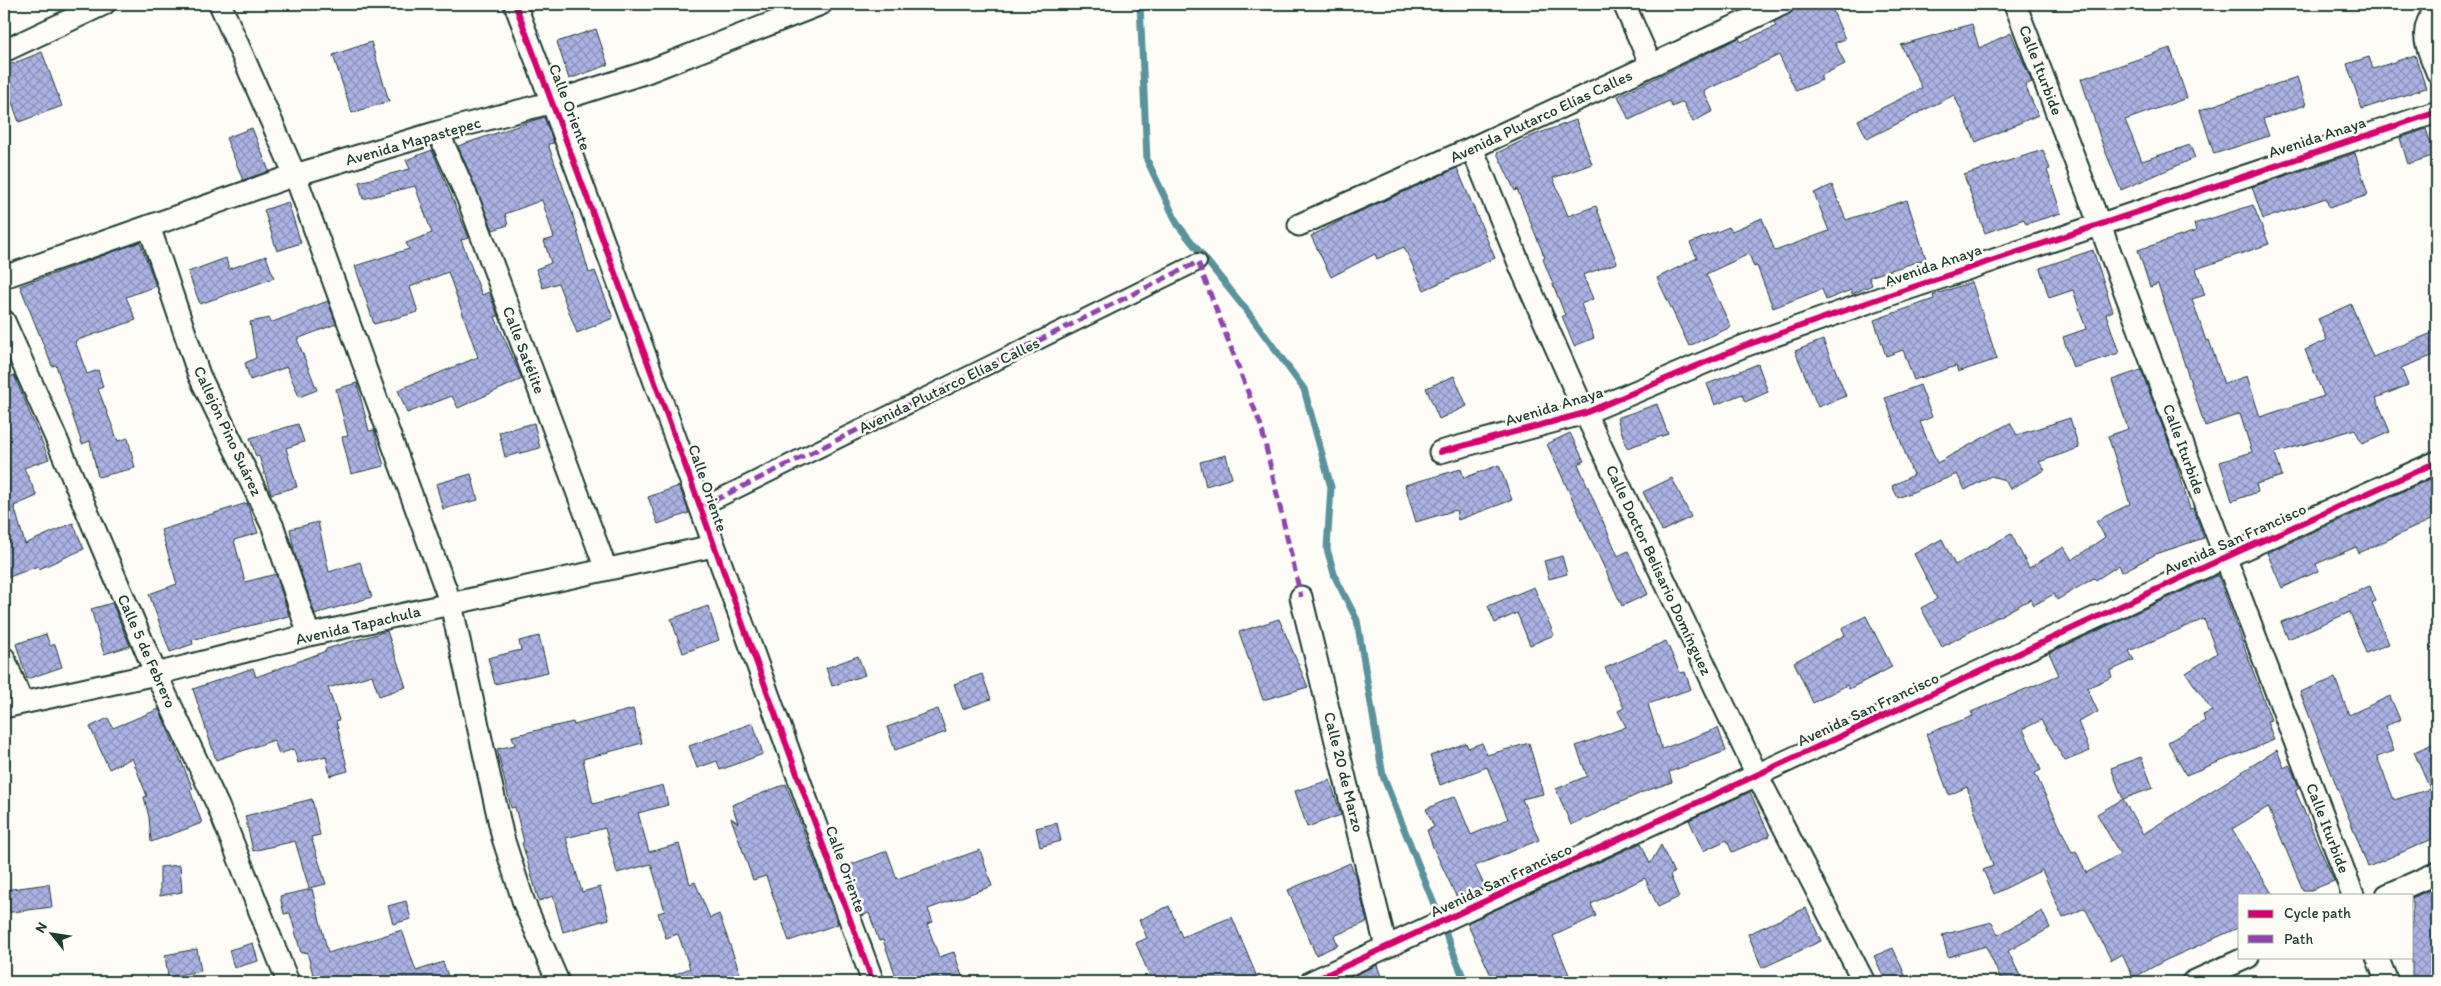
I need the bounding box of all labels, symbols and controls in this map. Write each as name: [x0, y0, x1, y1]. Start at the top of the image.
street label: Calle Iturbide: [2015, 22, 2067, 118]
street label: Calle Oriente: [545, 61, 595, 153]
street label: Avenida Plutarco Elías Calles: [1447, 65, 1635, 167]
street label: Avenida Anaya: [2266, 112, 2368, 162]
street label: Avenida Mapastepec: [343, 113, 483, 169]
street label: Avenida Anaya: [1882, 239, 1984, 290]
street label: Calle Satélite: [499, 304, 549, 396]
street label: Avenida Plutarco Elías Calles: [855, 333, 1043, 437]
street label: Callejón Pino Suárez: [190, 363, 267, 499]
street label: Avenida Anaya: [1503, 382, 1605, 430]
street label: Calle Iturbide: [2159, 401, 2209, 497]
street label: Calle Oriente: [684, 442, 732, 534]
street label: Calle Doctor Belisario Domínguez: [1602, 462, 1716, 679]
street label: Avenida San Francisco: [2161, 499, 2309, 579]
street label: Calle 5 de Febrero: [113, 591, 181, 711]
street label: Avenida Tapachula: [294, 601, 423, 649]
street label: Avenida San Francisco: [1794, 668, 1942, 750]
street label: Calle 20 de Marzo: [1320, 710, 1368, 834]
street label: Calle Iturbide: [2302, 780, 2354, 876]
street label: Calle Oriente: [821, 823, 871, 915]
street label: Avenida San Francisco: [1427, 839, 1575, 921]
legend: [2238, 894, 2414, 958]
text: Cycle path: [2284, 904, 2351, 922]
north arrow: [28, 908, 78, 958]
text: N: [31, 919, 51, 936]
text: Path: [2284, 930, 2313, 948]

